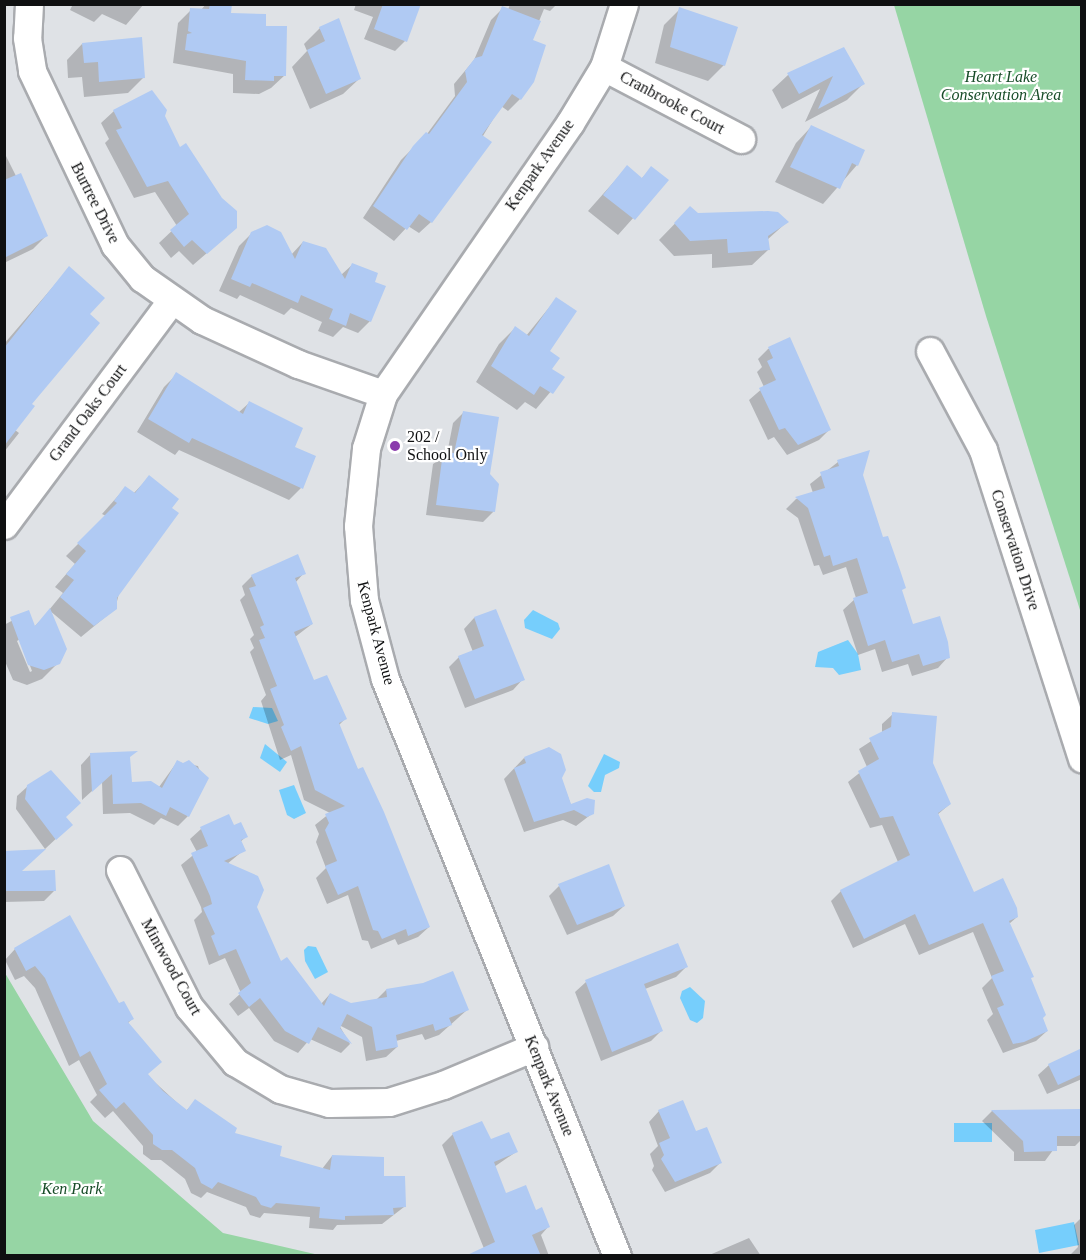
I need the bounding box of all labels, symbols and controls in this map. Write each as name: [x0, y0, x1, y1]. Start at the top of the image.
street label: Cranbrooke Court: [616, 67, 728, 139]
park label: Heart Lake Conservation Area: [941, 67, 1061, 105]
street label: Kenpark Avenue: [501, 115, 579, 215]
street label: Burtree Drive: [66, 159, 124, 247]
street label: Grand Oaks Court: [45, 360, 131, 466]
place label: 202 / School Only: [407, 427, 487, 465]
marker: 202 / School Only: [388, 439, 402, 453]
street label: Conservation Drive: [986, 487, 1044, 613]
street label: Kenpark Avenue: [353, 579, 399, 687]
street label: Mintwood Court: [137, 916, 205, 1018]
street label: Kenpark Avenue: [520, 1032, 578, 1140]
park label: Ken Park: [42, 1179, 102, 1199]

